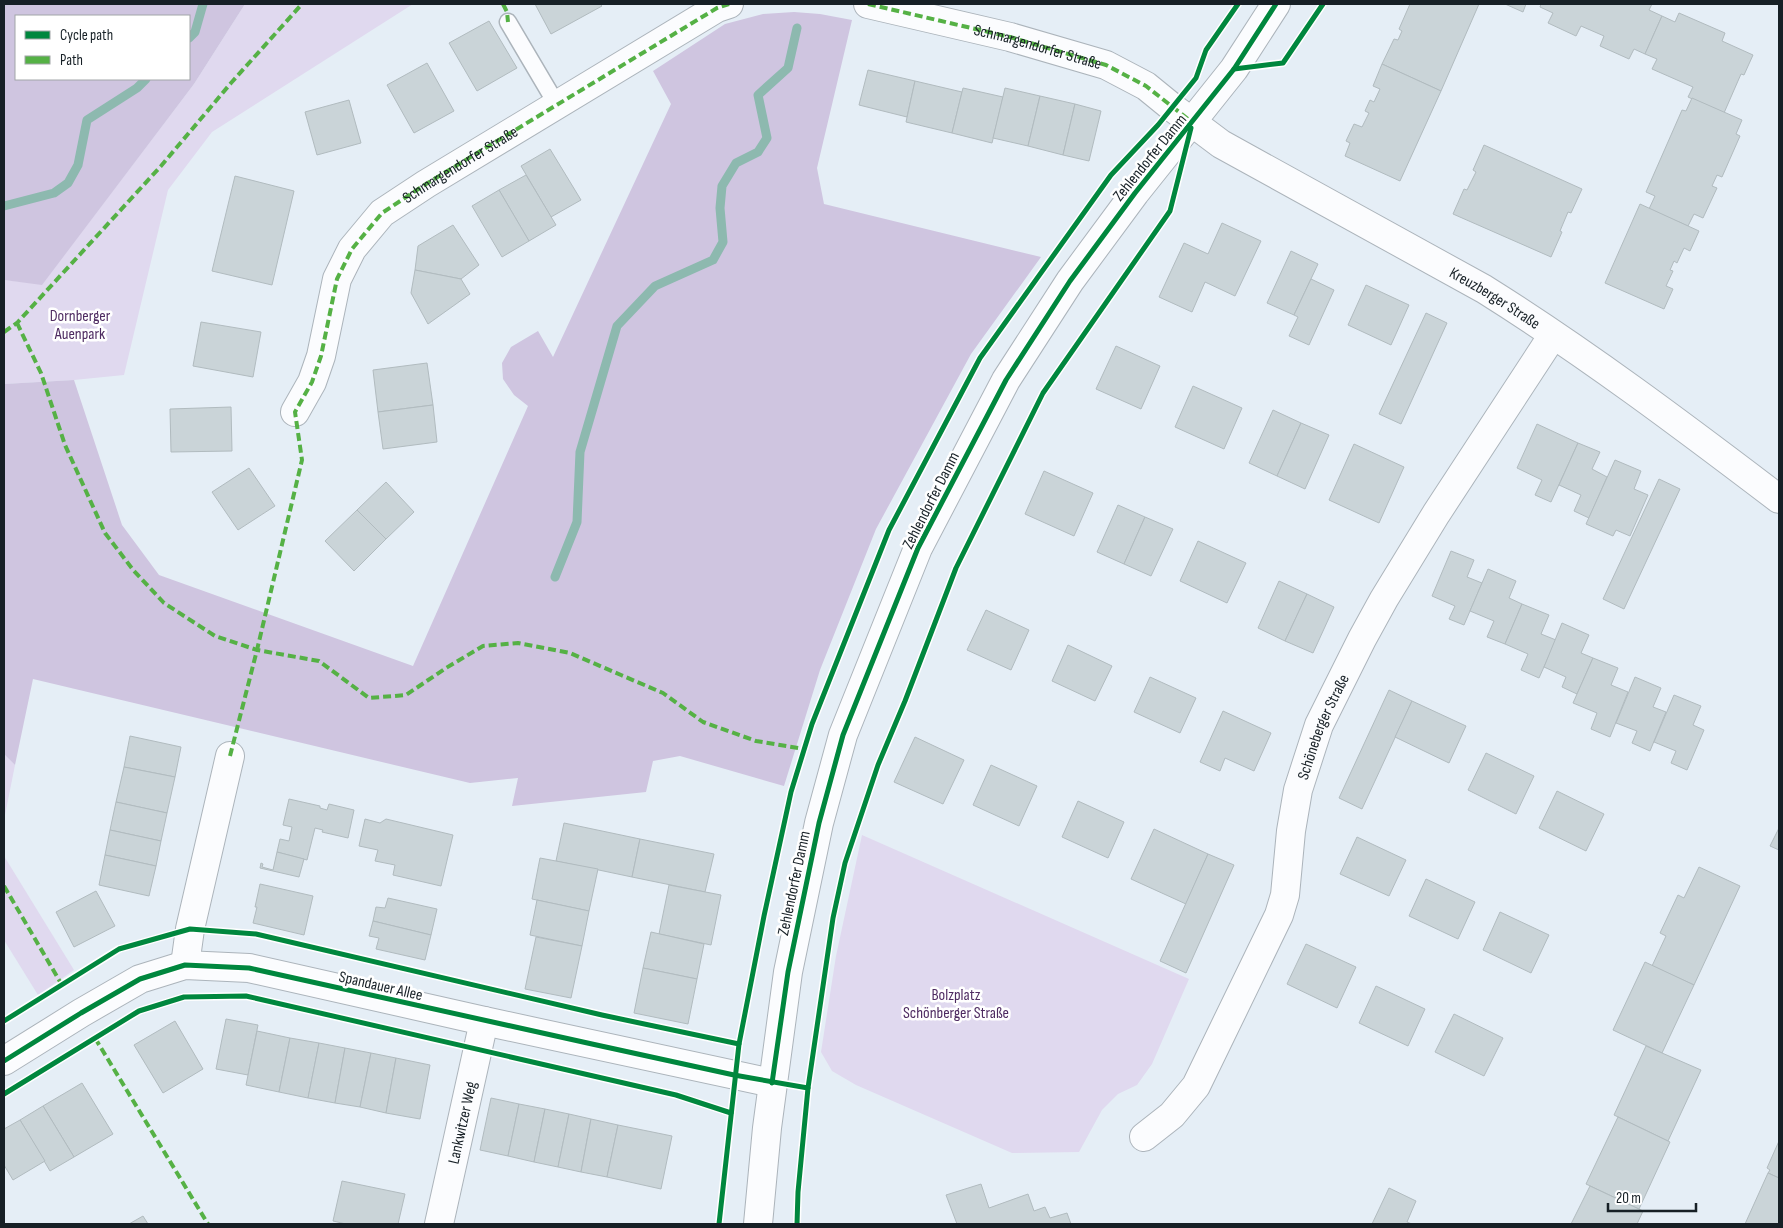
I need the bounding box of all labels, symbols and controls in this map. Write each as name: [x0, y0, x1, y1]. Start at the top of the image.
legend: [15, 15, 190, 80]
street label: Schmargendorfer Straße: [972, 21, 1104, 74]
text: Cycle path: [60, 26, 113, 45]
text: Path: [60, 51, 83, 70]
street label: Zehlendorfer Damm: [1109, 111, 1191, 205]
street label: Schmargendorfer Straße: [399, 123, 522, 208]
street label: Kreuzberger Straße: [1446, 264, 1543, 334]
park label: Dornberger Auenpark: [50, 307, 111, 344]
street label: Zehlendorfer Damm: [899, 449, 964, 552]
street label: Schöneberger Straße: [1294, 671, 1354, 782]
street label: Zehlendorfer Damm: [774, 829, 815, 937]
street label: Spandauer Allee: [337, 968, 424, 1005]
park label: Bolzplatz Schönberger Straße: [903, 986, 1009, 1023]
street label: Lankwitzer Weg: [445, 1080, 481, 1166]
scale bar: [1608, 1180, 1696, 1212]
text: 20 m: [1616, 1189, 1641, 1208]

